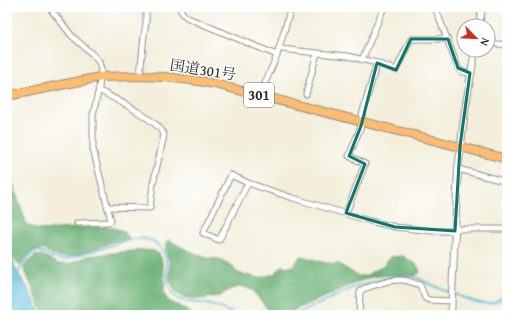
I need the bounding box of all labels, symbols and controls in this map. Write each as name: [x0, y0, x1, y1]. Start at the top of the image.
north arrow: [456, 18, 496, 58]
text: N: [476, 35, 494, 49]
street label: 国道301号: [169, 54, 238, 85]
road number: 301: [244, 83, 274, 107]

